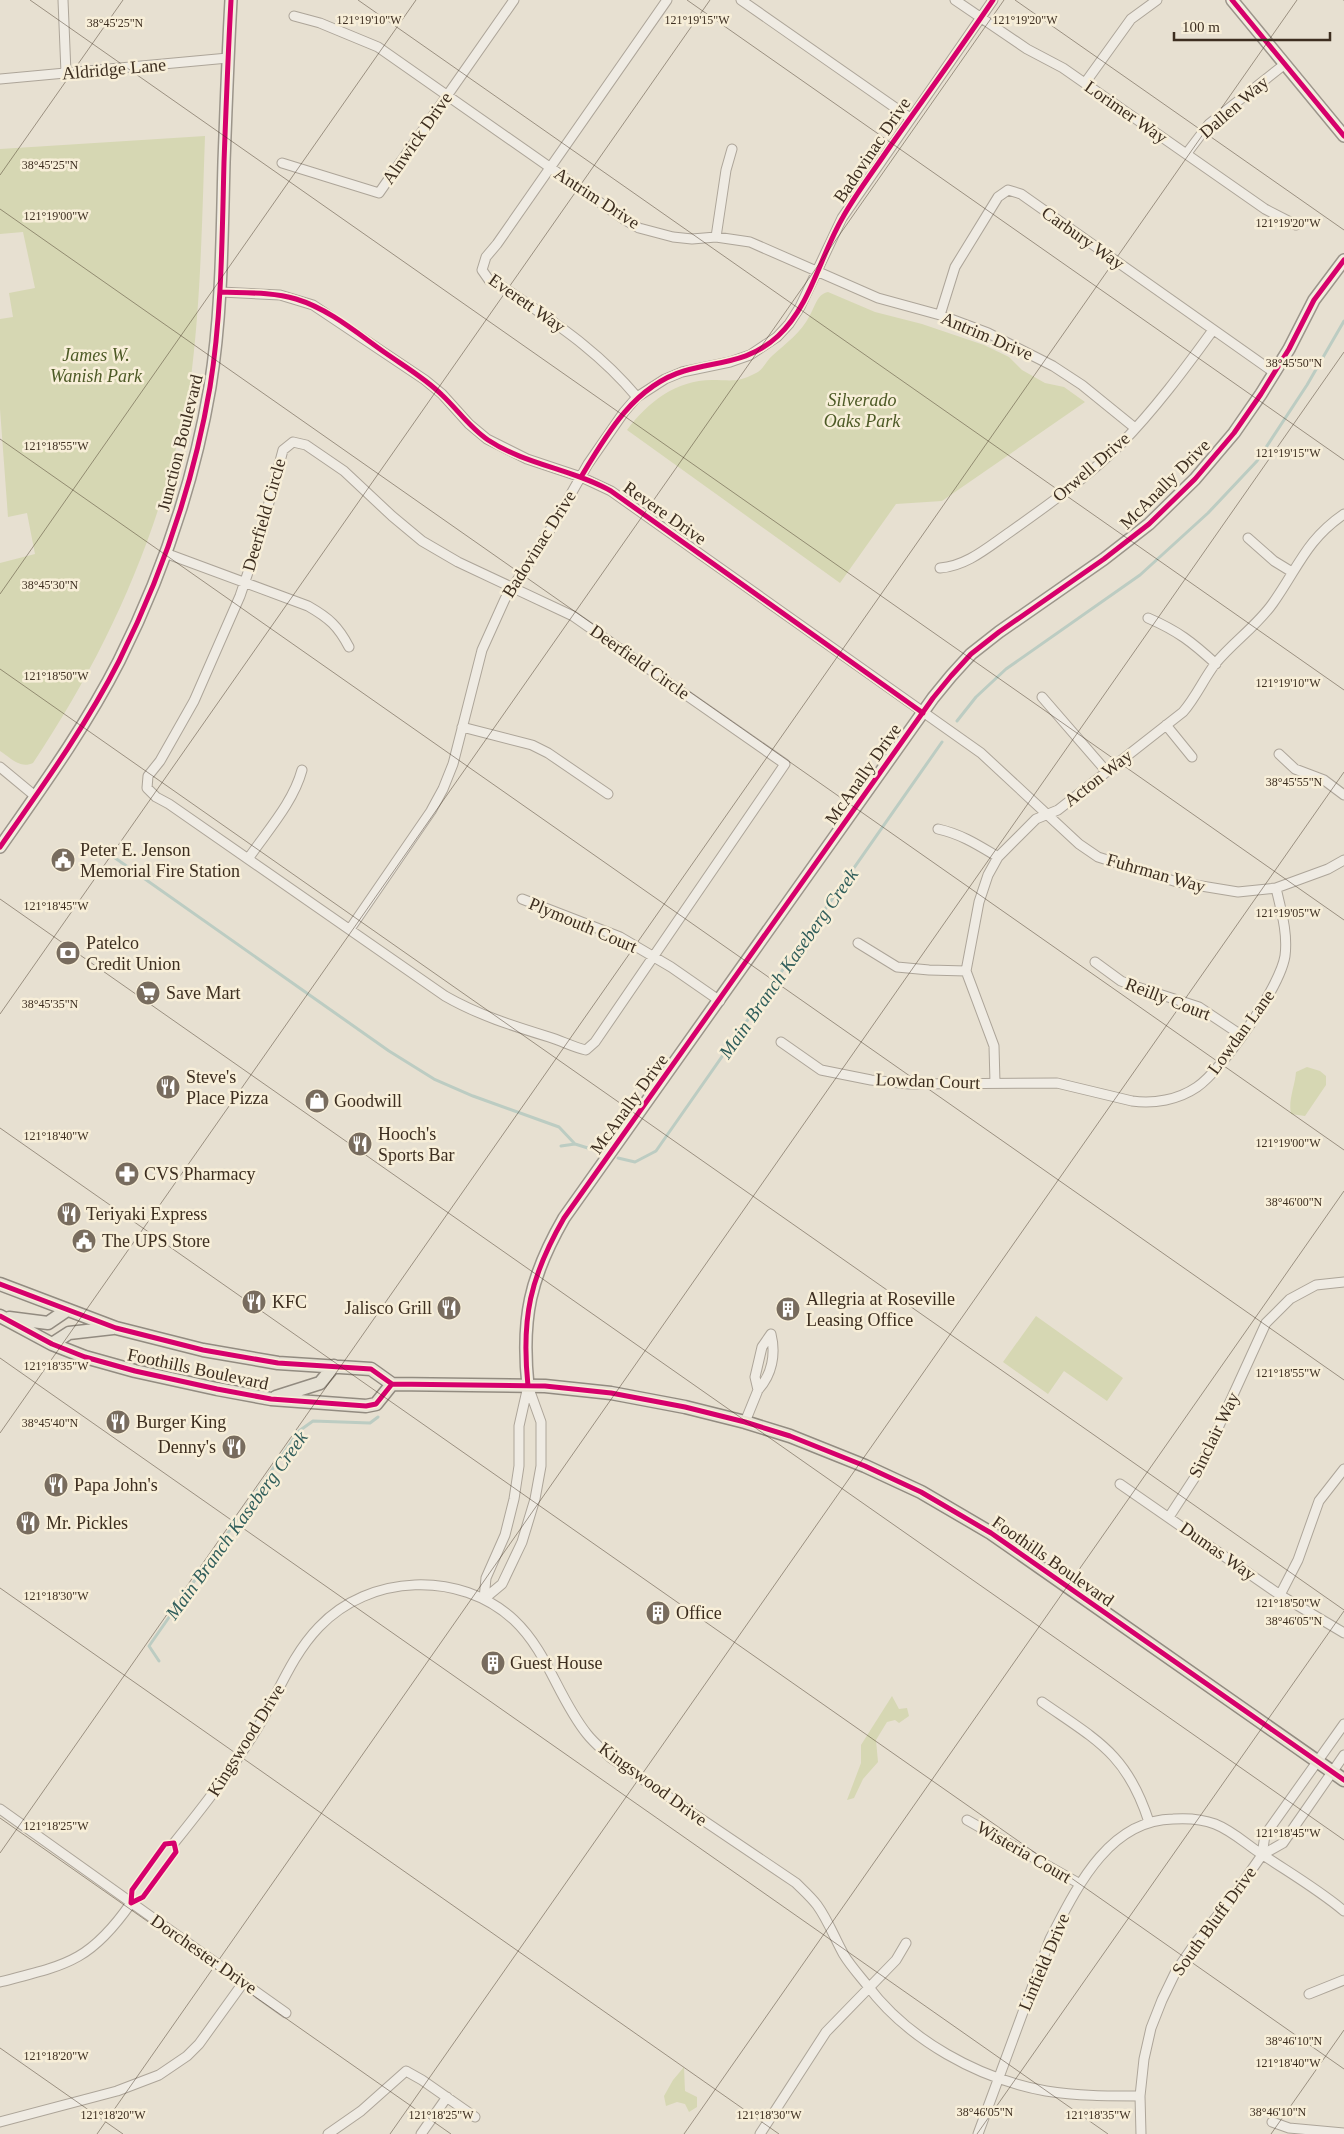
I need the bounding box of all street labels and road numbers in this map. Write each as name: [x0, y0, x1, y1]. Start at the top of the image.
street label: Aldridge Lane: [61, 54, 167, 84]
street label: Dallen Way: [1195, 72, 1273, 142]
street label: Lorimer Way: [1081, 76, 1171, 148]
street label: Alnwick Drive: [378, 88, 456, 188]
street label: Badovinac Drive: [829, 94, 915, 206]
street label: Antrim Drive: [551, 163, 643, 233]
street label: Carbury Way: [1038, 202, 1128, 274]
street label: Everett Way: [485, 269, 569, 337]
street label: Antrim Drive: [938, 308, 1036, 364]
street label: Junction Boulevard: [153, 372, 207, 514]
street label: Orwell Drive: [1048, 428, 1134, 506]
street label: McAnally Drive: [1116, 435, 1214, 533]
street label: Deerfield Circle: [238, 456, 290, 574]
street label: Revere Drive: [620, 477, 710, 549]
street label: Badovinac Drive: [498, 487, 580, 601]
street label: Deerfield Circle: [587, 620, 693, 704]
street label: McAnally Drive: [821, 720, 905, 828]
street label: Acton Way: [1060, 745, 1136, 811]
street label: Fuhrman Way: [1104, 849, 1208, 897]
street label: Plymouth Court: [526, 893, 640, 957]
street label: Reilly Court: [1123, 974, 1213, 1024]
street label: Lowdan Lane: [1204, 986, 1278, 1078]
street label: McAnally Drive: [586, 1050, 672, 1158]
street label: Lowdan Court: [875, 1069, 981, 1093]
street label: Foothills Boulevard: [126, 1344, 270, 1394]
street label: Sinclair Way: [1185, 1389, 1243, 1481]
street label: Foothills Boulevard: [988, 1512, 1118, 1610]
street label: Dumas Way: [1176, 1518, 1260, 1584]
street label: Kingswood Drive: [203, 1680, 289, 1800]
street label: Kingswood Drive: [595, 1738, 711, 1830]
street label: Wisteria Court: [973, 1817, 1075, 1887]
street label: South Bluff Drive: [1168, 1863, 1260, 1979]
street label: Dorchester Drive: [147, 1910, 261, 1998]
street label: Linfield Drive: [1015, 1910, 1073, 2014]

